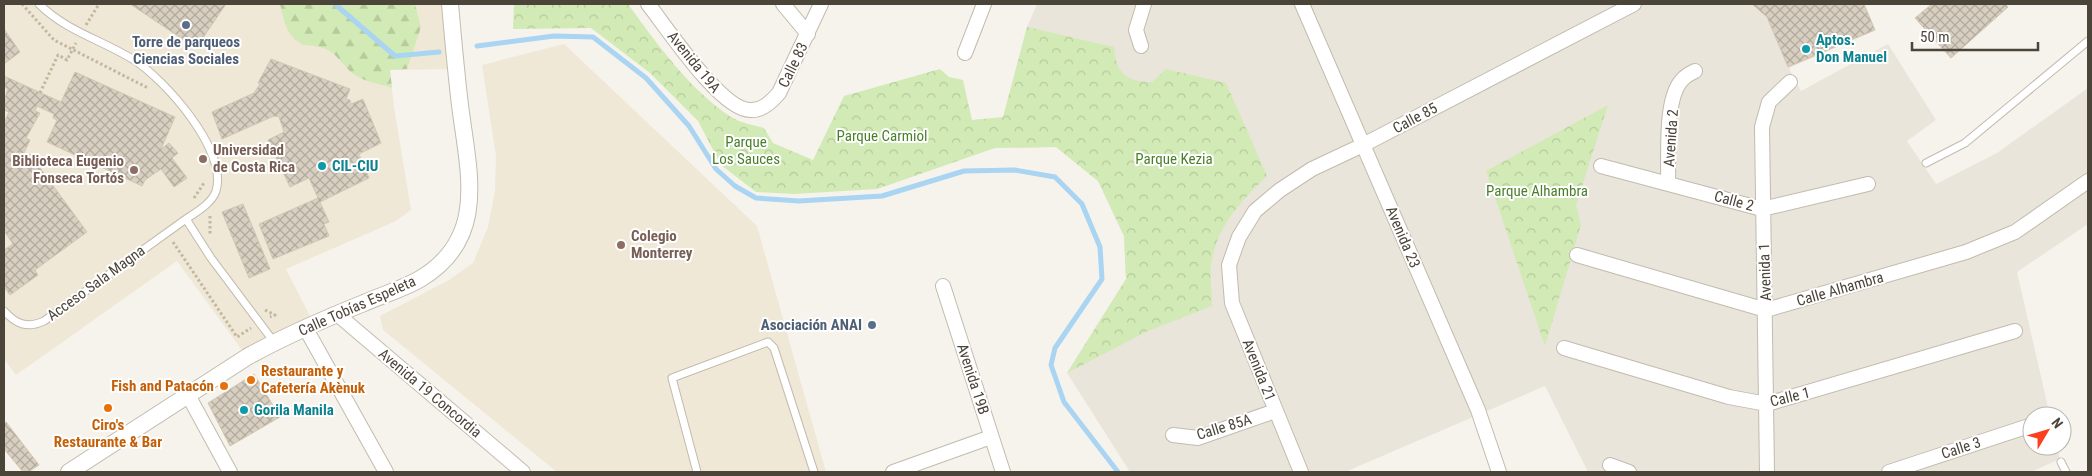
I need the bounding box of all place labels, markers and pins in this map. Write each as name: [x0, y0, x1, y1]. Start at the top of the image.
marker: Torre de parqueos Ciencias Sociales: [180, 19, 192, 31]
place label: Aptos. Don Manuel: [1816, 31, 1887, 66]
place label: Torre de parqueos Ciencias Sociales: [132, 33, 240, 68]
marker: Aptos. Don Manuel: [1800, 43, 1812, 55]
place label: Universidad de Costa Rica: [213, 141, 295, 176]
place label: Biblioteca Eugenio Fonseca Tortós: [12, 152, 124, 187]
marker: Universidad de Costa Rica: [197, 153, 209, 165]
place label: CIL-CIU: [332, 157, 378, 175]
marker: CIL-CIU: [316, 160, 328, 172]
marker: Biblioteca Eugenio Fonseca Tortós: [128, 164, 140, 176]
place label: Colegio Monterrey: [631, 227, 693, 262]
marker: Colegio Monterrey: [615, 239, 627, 251]
place label: Asociación ANAI: [761, 316, 862, 334]
marker: Asociación ANAI: [866, 319, 878, 331]
place label: Restaurante y Cafetería Akènuk: [261, 362, 366, 397]
marker: Restaurante y Cafetería Akènuk: [245, 374, 257, 386]
place label: Fish and Patacón: [111, 377, 214, 395]
marker: Fish and Patacón: [218, 380, 230, 392]
place label: Gorila Manila: [254, 401, 334, 419]
marker: Ciro's Restaurante & Bar: [102, 402, 114, 414]
marker: Gorila Manila: [238, 404, 250, 416]
place label: Ciro's Restaurante & Bar: [54, 416, 162, 451]

